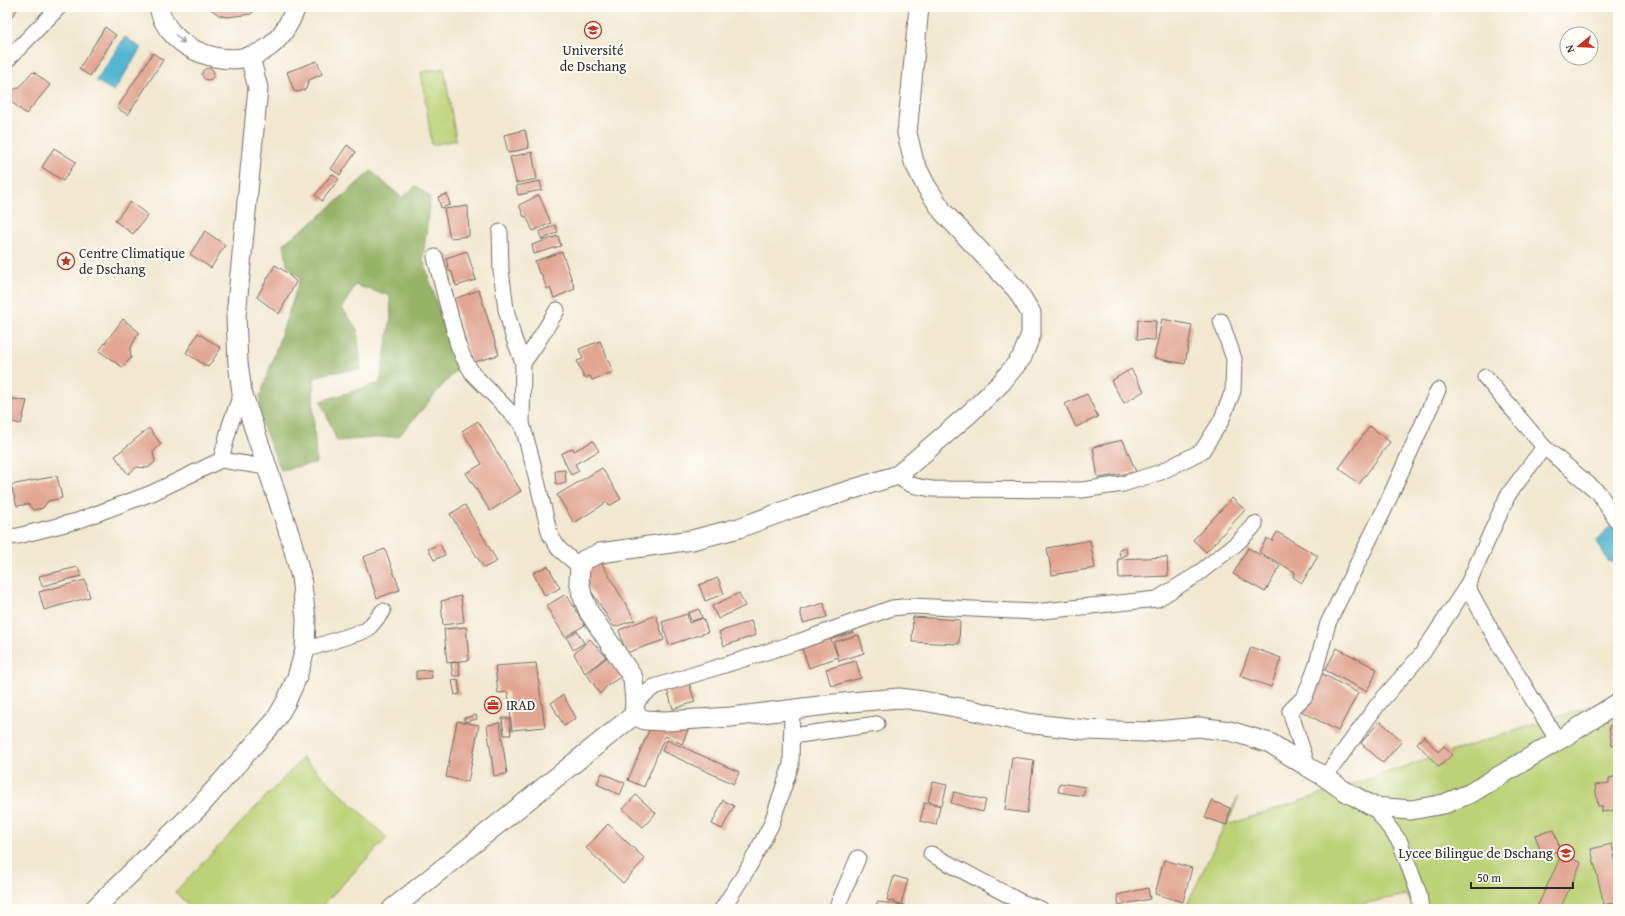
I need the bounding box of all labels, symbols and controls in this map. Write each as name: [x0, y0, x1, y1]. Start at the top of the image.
school or university icon: Université de Dschang: [583, 20, 603, 40]
north arrow: [1559, 26, 1599, 66]
one-way arrow: [174, 35, 185, 44]
place label: Université de Dschang: [560, 40, 626, 76]
text: N: [1561, 43, 1578, 55]
place label: Centre Climatique de Dschang: [79, 243, 186, 279]
place icon: Centre Climatique de Dschang: [56, 251, 76, 271]
office icon: IRAD: [483, 695, 503, 715]
place label: IRAD: [506, 695, 535, 715]
place label: Lycee Bilingue de Dschang: [1399, 843, 1553, 863]
school or university icon: Lycee Bilingue de Dschang: [1556, 843, 1576, 863]
scale bar: [1471, 864, 1573, 890]
text: 50 m: [1477, 869, 1501, 886]

